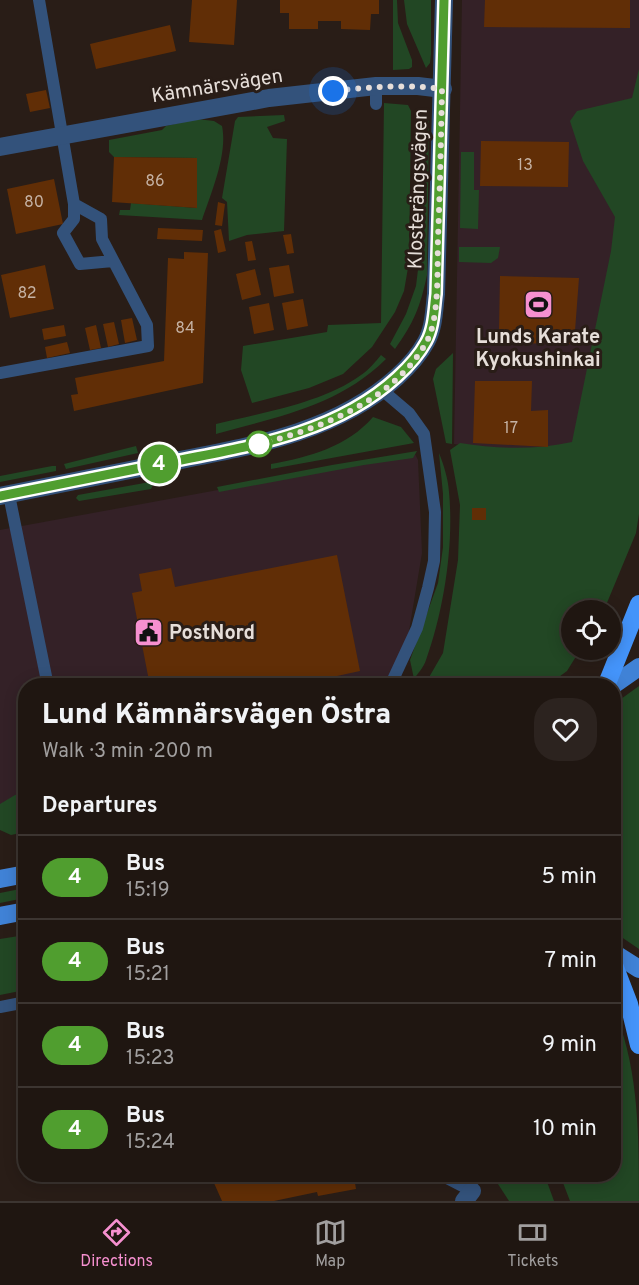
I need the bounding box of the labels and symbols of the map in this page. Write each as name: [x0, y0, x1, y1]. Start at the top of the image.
street label: Kämnärsvägen: [150, 64, 285, 110]
your location: [318, 76, 348, 106]
street label: Klosterängsvägen: [403, 108, 435, 270]
house number: 13: [517, 156, 533, 176]
house number: 86: [145, 172, 165, 192]
house number: 80: [24, 193, 44, 213]
house number: 82: [17, 284, 37, 304]
sports icon: Lunds Karate Kyokushinkai: [522, 289, 554, 321]
house number: 84: [175, 319, 195, 339]
place label: Lunds Karate Kyokushinkai: [475, 325, 601, 374]
house number: 17: [504, 419, 518, 439]
unlabelled marker: [246, 431, 272, 457]
line badge: 4: [140, 444, 178, 484]
public building icon: PostNord: [132, 616, 164, 648]
place label: PostNord: [169, 621, 255, 647]

